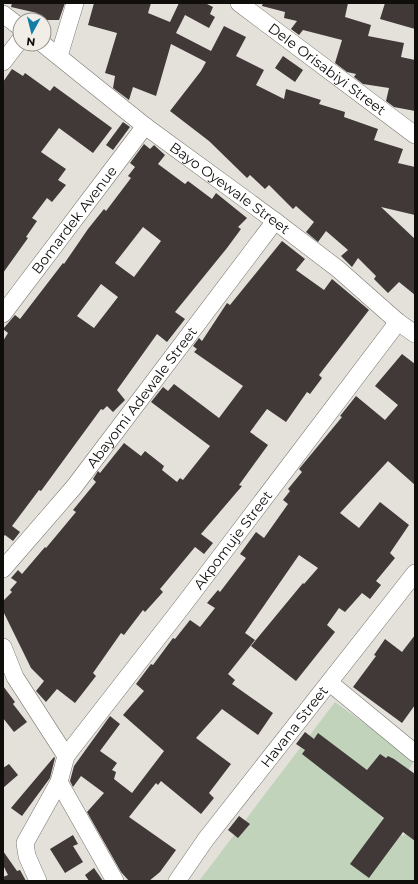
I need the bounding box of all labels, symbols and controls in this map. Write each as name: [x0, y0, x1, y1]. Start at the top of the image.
north arrow: [12, 12, 52, 52]
street label: Dele Orisabiyi Street: [264, 19, 390, 119]
text: N: [26, 34, 36, 49]
street label: Bayo Oyewale Street: [166, 138, 294, 238]
street label: Bomardek Avenue: [28, 162, 121, 277]
street label: Abayomi Adewale Street: [83, 323, 201, 471]
street label: Akpomuje Street: [190, 487, 276, 593]
street label: Havana Street: [257, 682, 332, 771]

